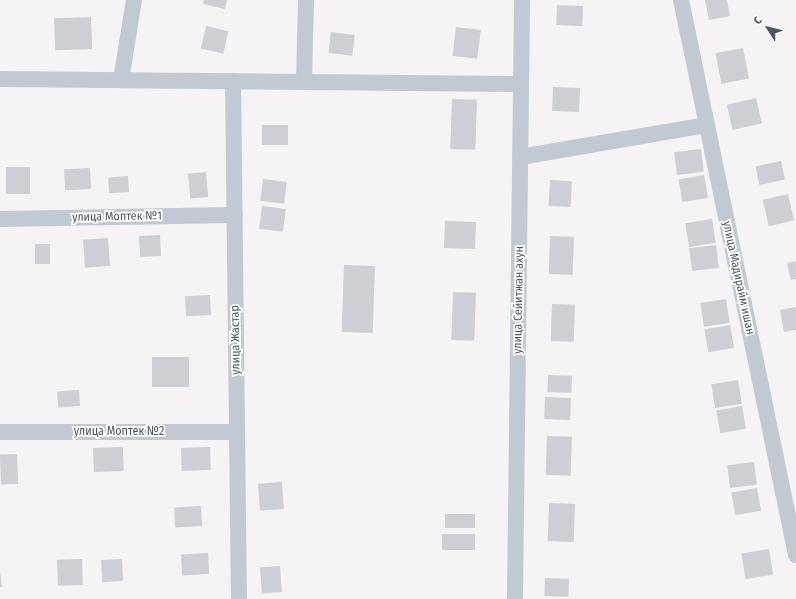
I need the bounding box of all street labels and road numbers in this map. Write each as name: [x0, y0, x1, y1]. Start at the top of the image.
street label: улица Моптек №1: [72, 209, 162, 225]
street label: улица Мадирайм ишан: [719, 220, 757, 336]
street label: улица Сейитжан ахун: [511, 246, 527, 354]
street label: улица Жастар: [228, 305, 244, 375]
street label: улица Моптек №2: [74, 425, 164, 439]

